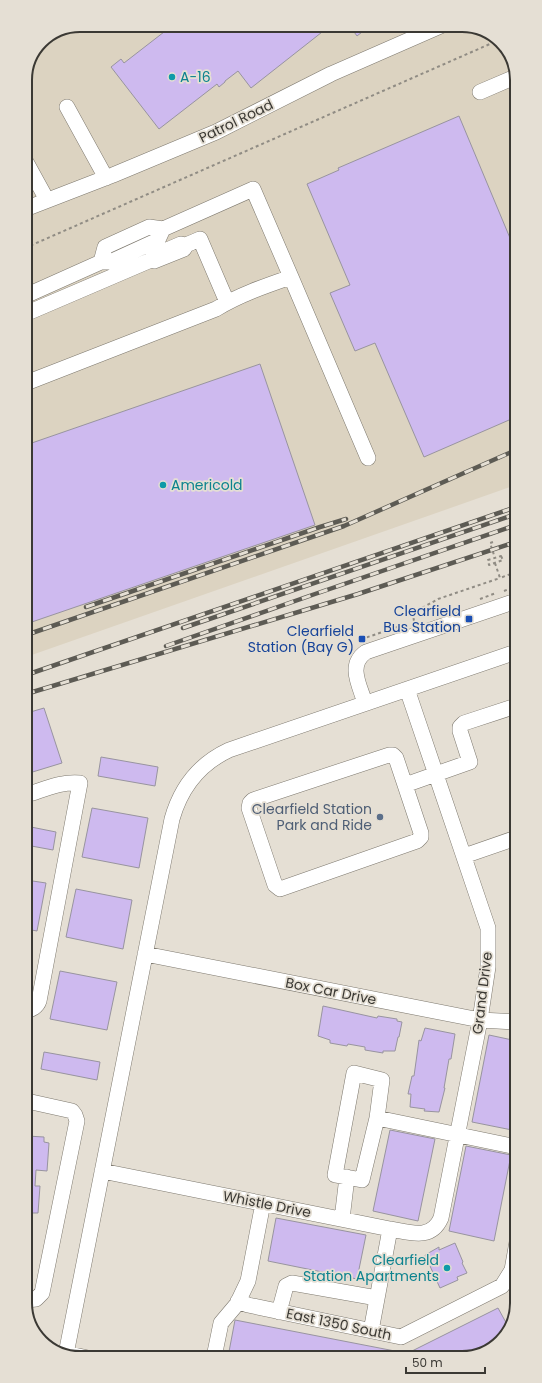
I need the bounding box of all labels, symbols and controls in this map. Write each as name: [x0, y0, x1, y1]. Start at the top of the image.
place label: A-16: [180, 67, 211, 87]
marker: A-16: [167, 72, 177, 82]
street label: Patrol Road: [195, 94, 277, 148]
place label: Americold: [171, 475, 243, 495]
marker: Americold: [158, 480, 168, 490]
place label: Clearfield Bus Station: [383, 601, 461, 637]
marker: Clearfield Bus Station: [464, 614, 474, 624]
place label: Clearfield Station (Bay G): [248, 621, 354, 657]
marker: Clearfield Station (Bay G): [357, 634, 367, 644]
place label: Clearfield Station Park and Ride: [252, 799, 372, 835]
marker: Clearfield Station Park and Ride: [375, 812, 385, 822]
street label: Grand Drive: [467, 950, 497, 1035]
street label: Box Car Drive: [284, 972, 379, 1010]
street label: Whistle Drive: [221, 1186, 313, 1222]
place label: Clearfield Station Apartments: [303, 1250, 439, 1286]
marker: Clearfield Station Apartments: [442, 1263, 452, 1273]
street label: East 1350 South: [285, 1303, 393, 1345]
scale bar: [406, 1349, 485, 1375]
text: 50 m: [412, 1354, 443, 1371]

